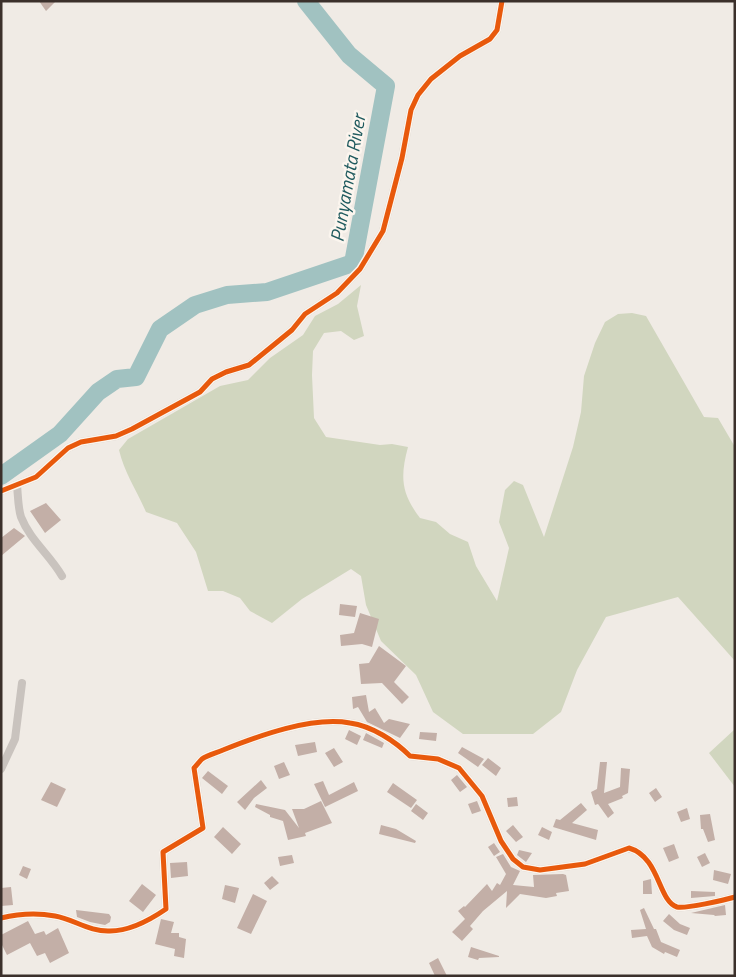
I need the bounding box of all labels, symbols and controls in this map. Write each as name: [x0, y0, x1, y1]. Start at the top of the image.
water label: Punyamata River: [322, 110, 373, 244]

